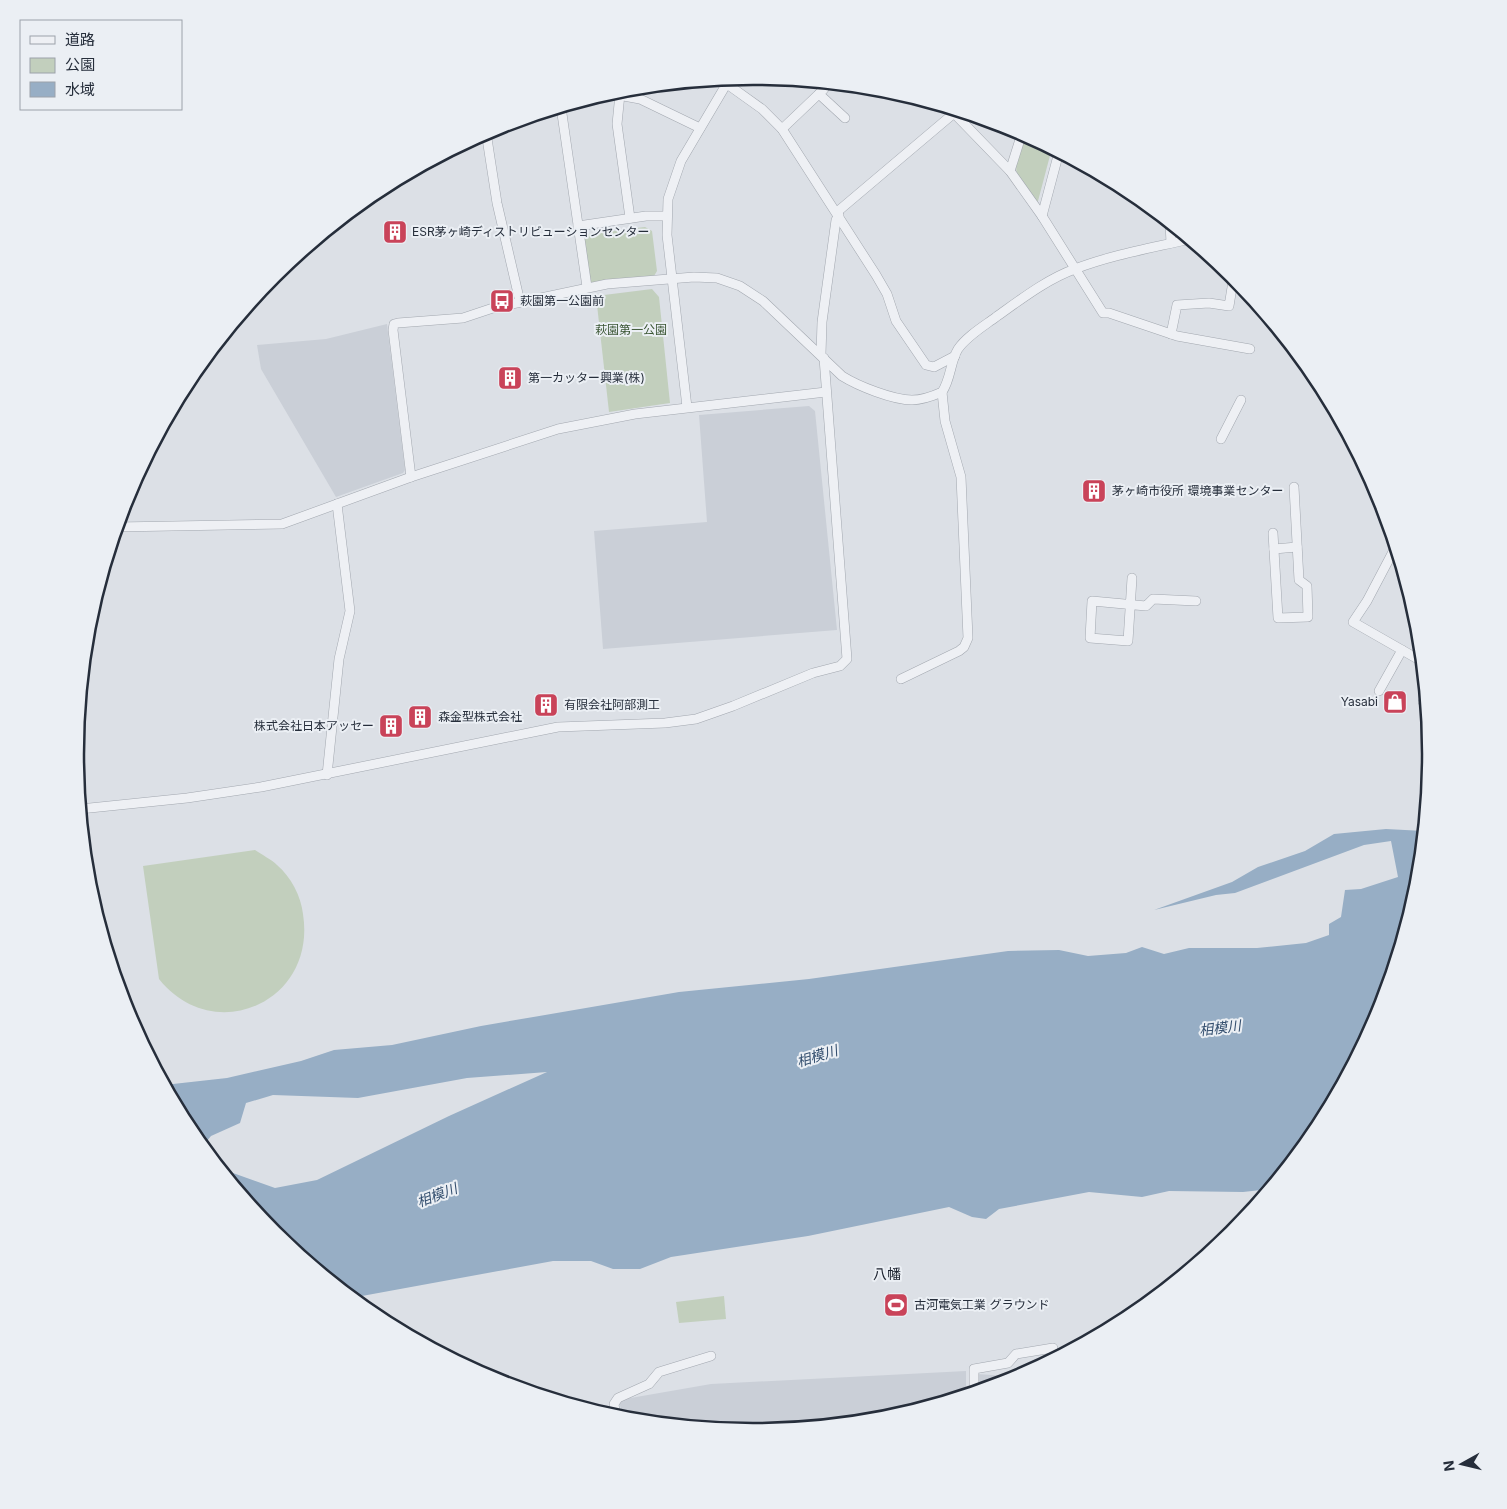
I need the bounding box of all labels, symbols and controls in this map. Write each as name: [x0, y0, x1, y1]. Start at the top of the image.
legend: [20, 20, 182, 110]
text: 道路: [65, 30, 95, 49]
text: 公園: [65, 55, 95, 74]
text: 水域: [65, 80, 95, 99]
building icon: ESR茅ヶ崎ディストリビューションセンター: [382, 219, 408, 245]
place label: ESR茅ヶ崎ディストリビューションセンター: [412, 224, 650, 239]
bus stop icon: 萩園第一公園前: [489, 288, 515, 314]
place label: 萩園第一公園前: [520, 293, 604, 308]
park label: 萩園第一公園: [595, 322, 667, 337]
building icon: 第一カッター興業(株): [497, 365, 523, 391]
place label: 第一カッター興業(株): [528, 370, 645, 385]
building icon: 茅ヶ崎市役所 環境事業センター: [1081, 478, 1107, 504]
place label: 茅ヶ崎市役所 環境事業センター: [1112, 483, 1283, 498]
shop icon: Yasabi: [1382, 689, 1408, 715]
building icon: 有限会社阿部測工: [533, 692, 559, 718]
place label: Yasabi: [1341, 694, 1378, 709]
place label: 有限会社阿部測工: [564, 697, 660, 712]
building icon: 森金型株式会社: [407, 704, 433, 730]
place label: 森金型株式会社: [438, 709, 522, 724]
building icon: 株式会社日本アッセー: [378, 713, 404, 739]
place label: 株式会社日本アッセー: [254, 718, 374, 733]
water label: 相模川: [1198, 1016, 1244, 1038]
water label: 相模川: [794, 1041, 841, 1070]
water label: 相模川: [414, 1178, 461, 1210]
district label: 八幡: [873, 1265, 901, 1282]
sports icon: 古河電気工業 グラウンド: [883, 1292, 909, 1318]
place label: 古河電気工業 グラウンド: [914, 1297, 1049, 1312]
north arrow: [1437, 1439, 1487, 1489]
text: N: [1439, 1459, 1458, 1472]

